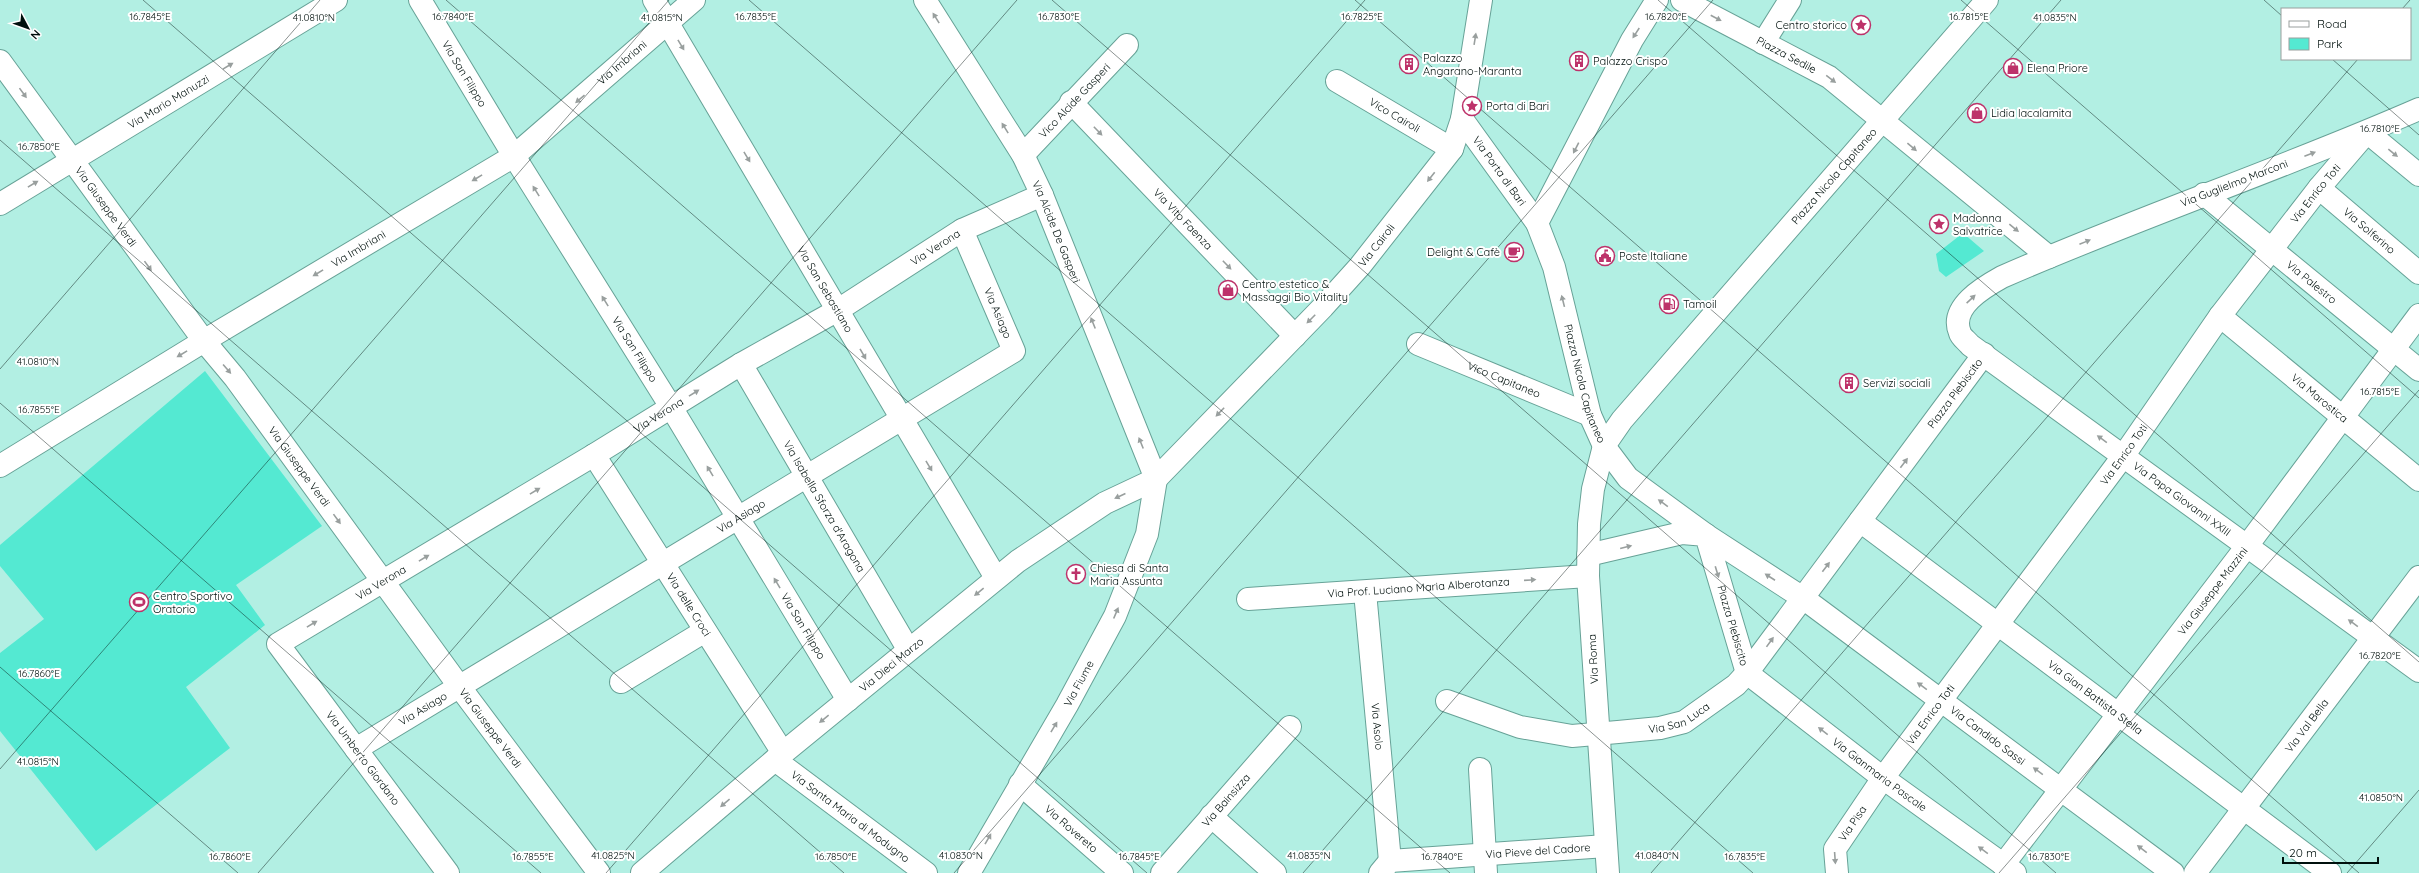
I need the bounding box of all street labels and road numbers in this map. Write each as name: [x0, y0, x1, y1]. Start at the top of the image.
street label: Piazza Sedile: [1754, 33, 1819, 76]
street label: Via Imbriani: [594, 37, 649, 88]
street label: Via San Filippo: [439, 38, 490, 110]
street label: Vico Alcide Gasperi: [1036, 60, 1113, 141]
street label: Via Mario Manuzzi: [125, 72, 212, 132]
street label: Vico Cairoli: [1367, 95, 1423, 136]
street label: Piazza Nicola Capitaneo: [1788, 125, 1880, 227]
street label: Via Porta di Bari: [1470, 133, 1529, 209]
street label: Via Guglielmo Marconi: [2178, 156, 2290, 210]
street label: Via Enrico Toti: [2287, 161, 2344, 226]
street label: Via Giuseppe Verdi: [72, 164, 140, 249]
street label: Via Alcide De Gasperi: [1029, 178, 1084, 285]
street label: Via Vito Faenza: [1150, 185, 1216, 253]
street label: Via Solferino: [2340, 205, 2399, 257]
street label: Via Cairoli: [1355, 221, 1398, 270]
street label: Via Verona: [908, 226, 963, 268]
street label: Via Imbriani: [329, 227, 388, 270]
street label: Via San Sebastiano: [794, 243, 856, 335]
street label: Via Palestro: [2284, 257, 2340, 307]
street label: Via Asiago: [981, 285, 1015, 341]
street label: Via San Filippo: [609, 314, 661, 385]
street label: Piazza Nicola Capitaneo: [1561, 323, 1609, 445]
street label: Piazza Plebiscito: [1924, 355, 1986, 431]
street label: Vico Capitaneo: [1465, 358, 1543, 401]
street label: Via Marostica: [2288, 371, 2351, 426]
street label: Via Verona: [631, 394, 686, 436]
street label: Via Enrico Toti: [2097, 421, 2150, 488]
street label: Via Giuseppe Verdi: [265, 423, 333, 509]
street label: Via Isabella Sforza d'Aragona: [780, 438, 868, 575]
street label: Via Papa Giovanni XXIII: [2130, 459, 2234, 539]
street label: Via Asiago: [714, 496, 768, 536]
street label: Via Giuseppe Mazzini: [2175, 544, 2251, 638]
street label: Via Verona: [353, 562, 409, 603]
street label: Via delle Croci: [664, 570, 714, 639]
street label: Via Prof. Luciano Maria Alberotanza: [1327, 574, 1510, 601]
street label: Piazza Plebiscito: [1714, 583, 1752, 668]
street label: Via San Filippo: [778, 590, 829, 662]
street label: Via Dieci Marzo: [856, 634, 927, 695]
street label: Via Roma: [1585, 634, 1601, 684]
street label: Via Gian Battista Stella: [2045, 657, 2146, 737]
street label: Via Fiume: [1060, 658, 1097, 709]
street label: Via Enrico Toti: [1903, 681, 1958, 748]
street label: Via Giuseppe Verdi: [456, 685, 525, 771]
street label: Via Asiago: [396, 688, 450, 729]
street label: Via Val Bella: [2282, 696, 2331, 755]
street label: Via San Luca: [1648, 699, 1712, 736]
street label: Via Asolo: [1368, 702, 1387, 751]
street label: Via Candido Sassi: [1947, 703, 2028, 768]
street label: Via Umberto Giordano: [323, 708, 403, 808]
street label: Via Gianmaria Pascale: [1829, 734, 1930, 814]
street label: Via Santa Maria di Modugno: [788, 767, 913, 866]
street label: Via Bainsizza: [1199, 770, 1253, 830]
street label: Via Rovereto: [1042, 802, 1101, 856]
street label: Via Pisa: [1835, 803, 1869, 844]
street label: Via Pieve del Cadore: [1485, 840, 1591, 861]

